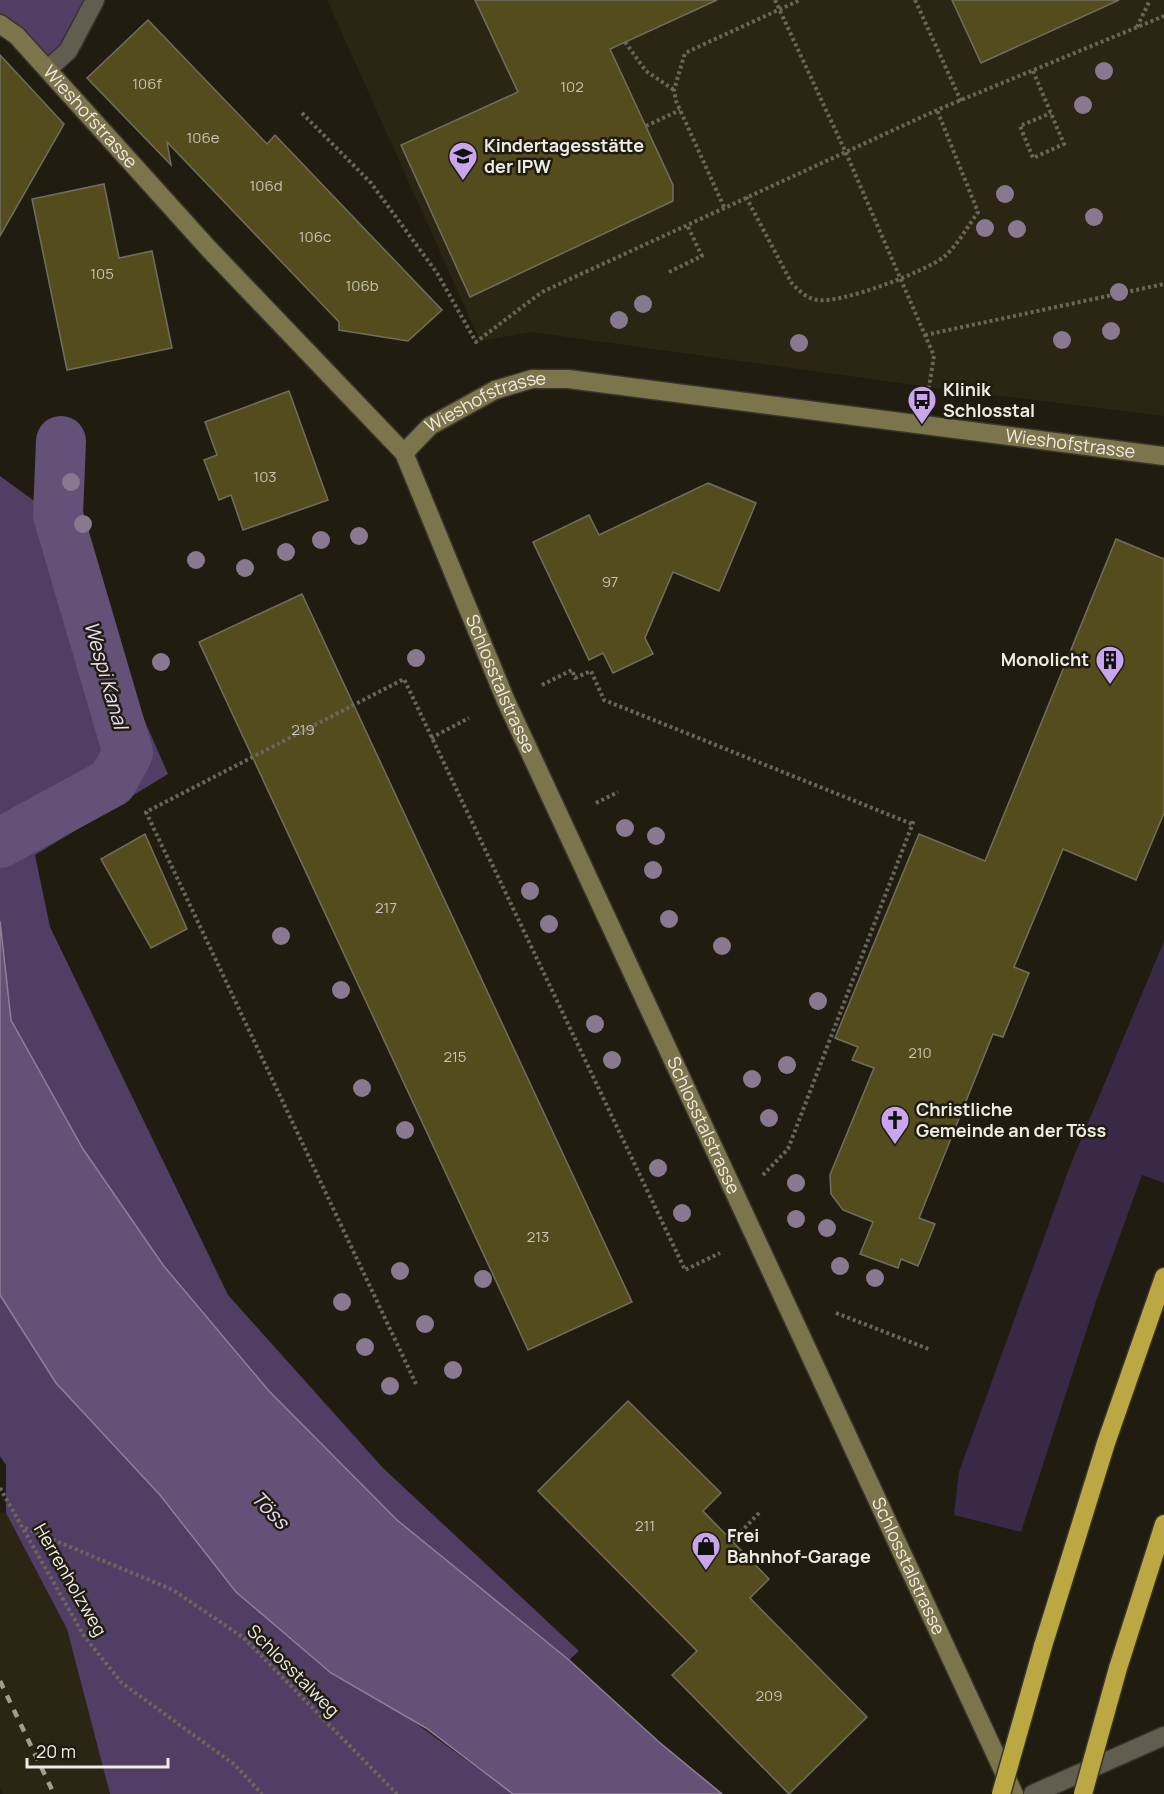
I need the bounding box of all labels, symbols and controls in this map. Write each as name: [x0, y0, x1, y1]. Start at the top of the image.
street label: Wieshofstrasse: [38, 60, 144, 173]
house number: 106f: [132, 73, 162, 94]
house number: 102: [560, 76, 584, 97]
house number: 106e: [186, 127, 220, 148]
place label: Kindertagesstätte der IPW: [484, 133, 644, 178]
school or university icon: Kindertagesstätte der IPW: [447, 140, 479, 182]
house number: 106d: [249, 175, 283, 196]
house number: 106c: [299, 226, 331, 247]
house number: 105: [90, 263, 114, 284]
house number: 106b: [345, 275, 379, 296]
street label: Wieshofstrasse: [420, 366, 546, 437]
place label: Klinik Schlosstal: [943, 377, 1035, 422]
bus stop icon: Klinik Schlosstal: [906, 384, 938, 426]
street label: Wieshofstrasse: [1004, 423, 1137, 463]
house number: 103: [253, 466, 277, 487]
house number: 97: [602, 571, 618, 592]
street label: Schlosstalstrasse: [461, 611, 542, 757]
water label: Wespi Kanal: [78, 618, 135, 734]
building icon: Monolicht: [1094, 644, 1126, 686]
place label: Monolicht: [1001, 647, 1089, 671]
house number: 219: [291, 719, 315, 740]
house number: 217: [375, 897, 397, 918]
house number: 210: [908, 1042, 932, 1063]
house number: 215: [443, 1046, 467, 1067]
street label: Schlosstalstrasse: [662, 1052, 746, 1198]
place label: Christliche Gemeinde an der Töss: [916, 1097, 1106, 1142]
church icon: Christliche Gemeinde an der Töss: [879, 1104, 911, 1146]
house number: 213: [527, 1226, 549, 1247]
water label: Töss: [246, 1485, 296, 1536]
street label: Schlosstalstrasse: [867, 1493, 951, 1638]
house number: 211: [635, 1515, 655, 1536]
street label: Herrenholzweg: [29, 1519, 113, 1640]
place label: Frei Bahnhof-Garage: [727, 1523, 871, 1568]
shop icon: Frei Bahnhof-Garage: [690, 1530, 722, 1572]
street label: Schlosstalweg: [242, 1619, 345, 1722]
house number: 209: [755, 1685, 783, 1706]
scale bar: [27, 1731, 168, 1769]
text: 20 m: [36, 1739, 76, 1763]

